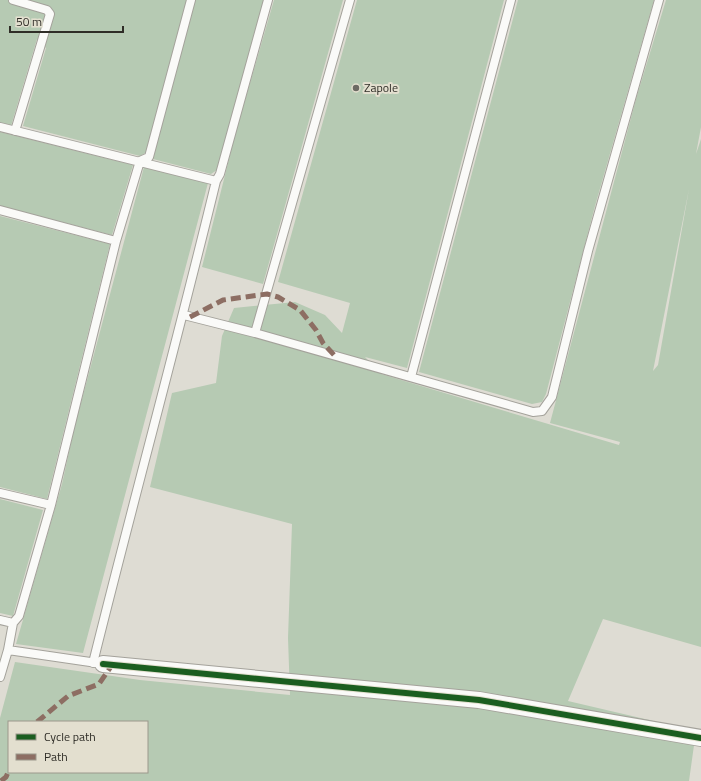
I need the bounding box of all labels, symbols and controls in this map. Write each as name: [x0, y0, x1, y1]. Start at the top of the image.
scale bar: [10, 8, 123, 34]
text: 50 m: [16, 12, 42, 31]
place label: Zapole: [364, 78, 398, 97]
marker: Zapole: [351, 83, 361, 93]
legend: [8, 721, 148, 773]
text: Cycle path: [44, 727, 96, 746]
text: Path: [44, 747, 68, 766]

